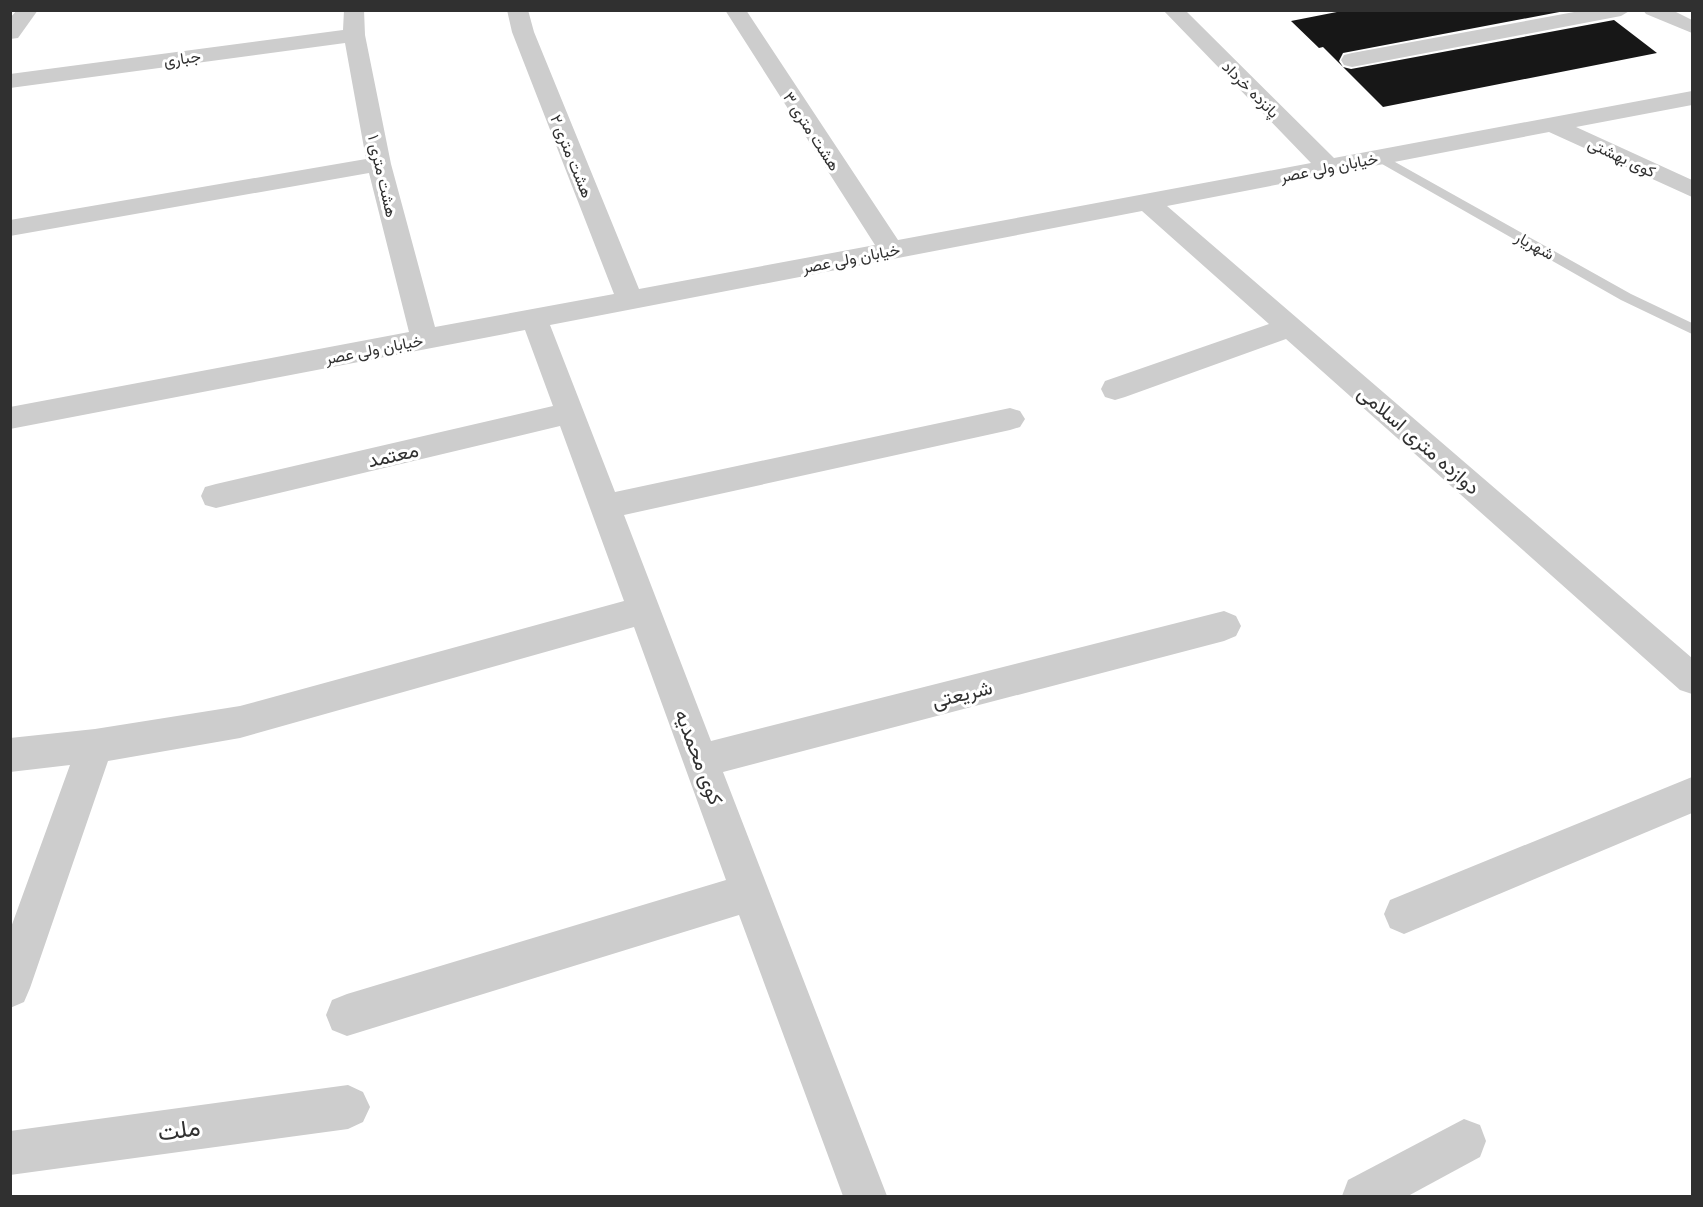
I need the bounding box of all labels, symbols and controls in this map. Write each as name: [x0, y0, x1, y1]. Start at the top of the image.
street label: جباری: [162, 44, 202, 71]
street label: پانزده خرداد: [1217, 56, 1284, 123]
street label: هشت متری ۳: [778, 87, 846, 175]
street label: هشت متری ۲: [545, 111, 599, 201]
street label: کوی بهشتی: [1585, 132, 1659, 182]
street label: هشت متری ۱: [363, 133, 403, 219]
street label: خیابان ولی عصر: [1277, 147, 1380, 187]
street label: شهریار: [1511, 225, 1558, 265]
street label: خیابان ولی عصر: [799, 238, 902, 278]
street label: خیابان ولی عصر: [322, 329, 425, 369]
street label: دوازده متری اسلامی: [1352, 379, 1486, 500]
street label: معتمد: [365, 436, 421, 473]
street label: شریعتی: [929, 673, 995, 714]
street label: کوی محمدیه: [669, 705, 730, 808]
street label: ملت: [155, 1109, 202, 1148]

